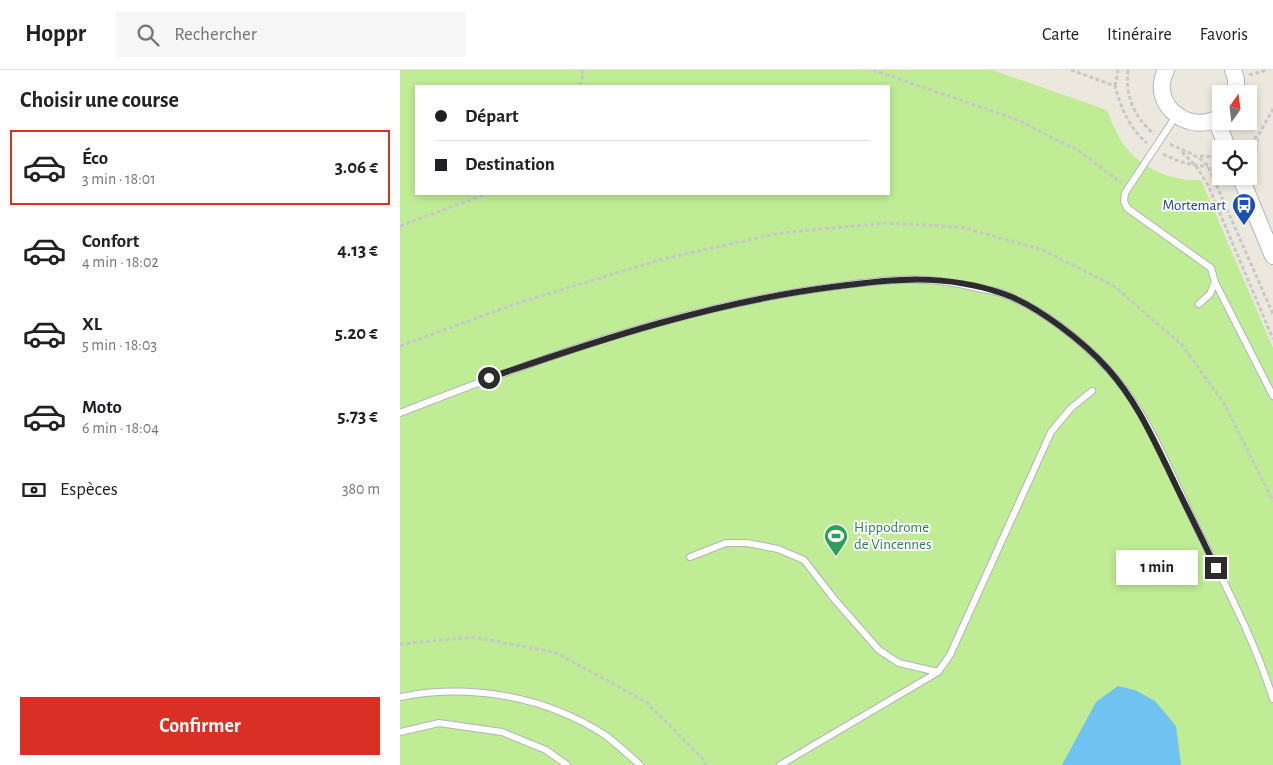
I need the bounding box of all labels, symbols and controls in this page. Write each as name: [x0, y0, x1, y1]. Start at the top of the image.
search box: [116, 12, 466, 57]
icon: search: [134, 21, 162, 49]
text: Hoppr: [25, 22, 86, 46]
text: Rechercher: [174, 25, 257, 44]
text: Carte: [1042, 26, 1079, 44]
text: Itinéraire: [1107, 26, 1172, 44]
text: Favoris: [1200, 26, 1248, 44]
north arrow: [1212, 85, 1258, 130]
map controls: [1212, 85, 1257, 185]
text: Choisir une course: [20, 89, 179, 111]
text: Départ: [465, 107, 518, 126]
button: locate: [1212, 140, 1257, 185]
icon: car: [22, 145, 67, 190]
text: Éco: [82, 149, 108, 168]
text: Destination: [465, 155, 555, 174]
text: 3.06 €: [335, 158, 378, 177]
text: 3 min · 18:01: [82, 171, 156, 187]
bus stop icon: Mortemart: [1231, 192, 1257, 226]
place label: Mortemart: [1163, 198, 1226, 213]
icon: car: [22, 228, 67, 273]
text: Confort: [82, 232, 139, 251]
text: 4.13 €: [337, 241, 378, 260]
text: 4 min · 18:02: [82, 254, 159, 270]
icon: car: [22, 311, 67, 356]
text: XL: [82, 315, 102, 334]
text: 5.20 €: [335, 324, 378, 343]
text: 5 min · 18:03: [82, 337, 157, 353]
route start: [478, 367, 500, 389]
icon: car: [22, 394, 67, 439]
text: Moto: [82, 398, 122, 417]
text: 5.73 €: [337, 407, 378, 426]
text: 6 min · 18:04: [82, 420, 159, 436]
icon: cash: [20, 476, 48, 504]
text: Espèces: [60, 480, 118, 499]
text: 380 m: [342, 481, 380, 497]
place label: Hippodrome de Vincennes: [854, 520, 931, 552]
sports icon: Hippodrome de Vincennes: [823, 523, 849, 557]
callout: 1 min: [1116, 550, 1198, 586]
route end: [1205, 557, 1227, 579]
text: 1 min: [1140, 559, 1174, 575]
button: Confirmer: [20, 697, 380, 755]

